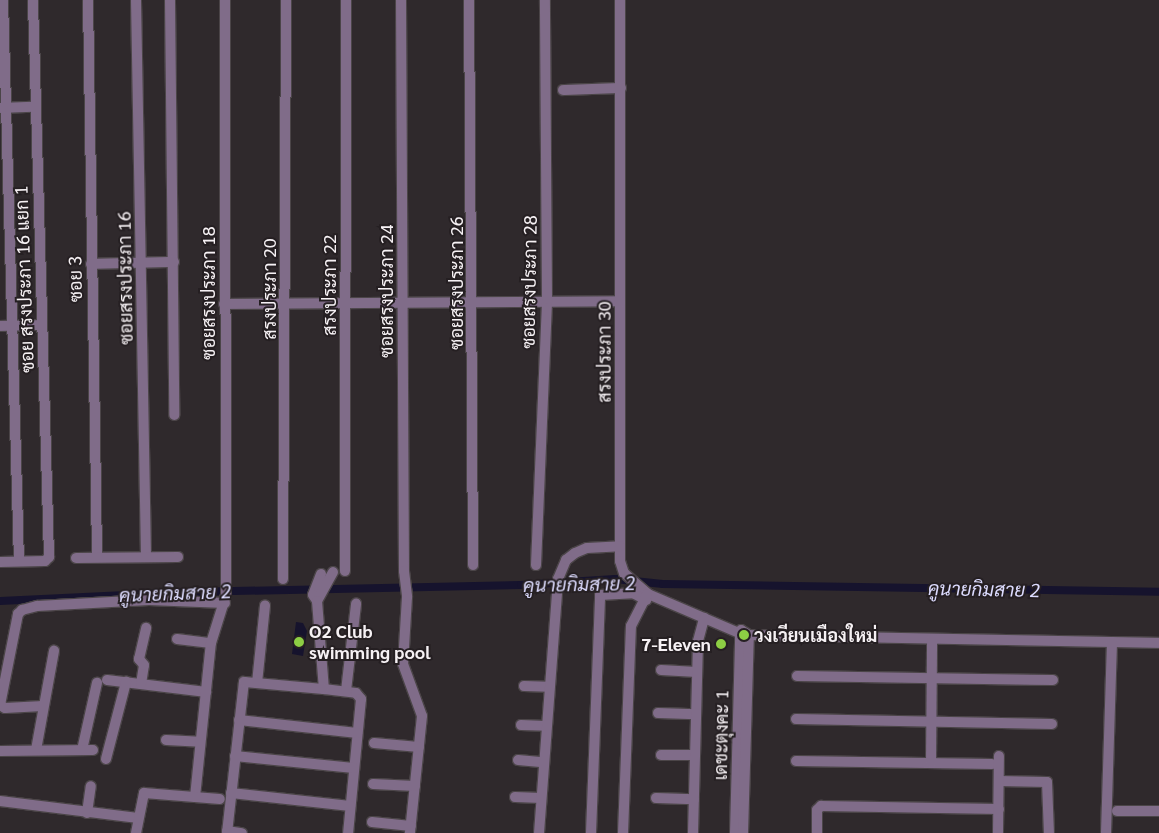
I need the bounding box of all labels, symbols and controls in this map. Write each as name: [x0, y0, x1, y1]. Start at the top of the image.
street label: ซอย สรงประภา 16 แยก 1: [10, 185, 38, 373]
street label: ซอยสรงประภา 16: [113, 211, 137, 345]
street label: ซอยสรงประภา 28: [517, 215, 541, 349]
street label: ซอยสรงประภา 26: [445, 216, 467, 350]
street label: ซอยสรงประภา 24: [375, 224, 397, 358]
street label: ซอยสรงประภา 18: [197, 226, 219, 360]
street label: สรงประภา 22: [318, 234, 340, 336]
street label: สรงประภา 20: [258, 238, 280, 340]
street label: ซอย 3: [64, 256, 86, 302]
street label: สรงประภา 30: [593, 301, 615, 403]
water label: คูนายกิมสาย 2: [523, 572, 635, 596]
water label: คูนายกิมสาย 2: [928, 577, 1040, 601]
water label: คูนายกิมสาย 2: [118, 580, 232, 606]
place label: O2 Club swimming pool: [309, 621, 431, 664]
place label: วงเวียนเมืองใหม่: [754, 624, 877, 646]
marker: วงเวียนเมืองใหม่: [738, 629, 750, 641]
place label: 7-Eleven: [641, 633, 711, 655]
marker: O2 Club swimming pool: [293, 636, 305, 648]
marker: 7-Eleven: [715, 638, 727, 650]
street label: เดชะตุงคะ 1: [709, 690, 733, 780]

